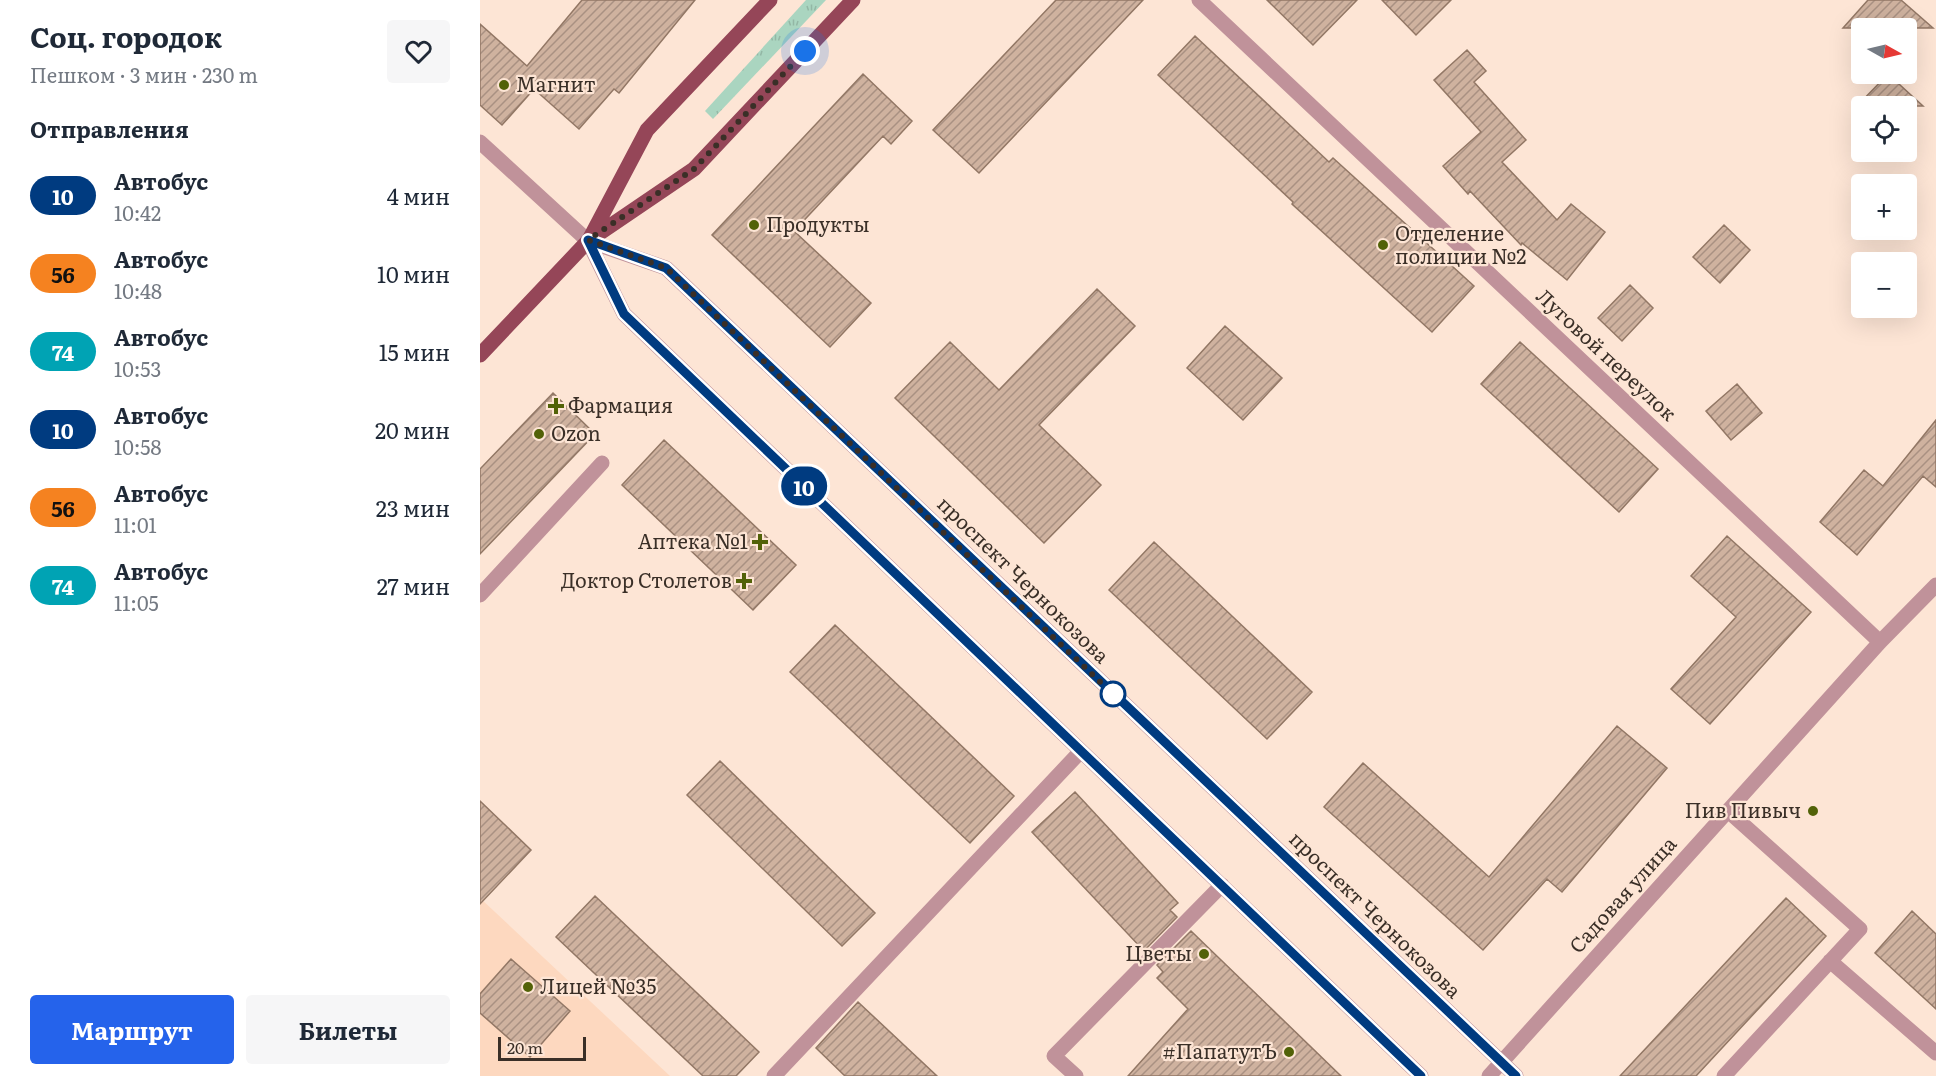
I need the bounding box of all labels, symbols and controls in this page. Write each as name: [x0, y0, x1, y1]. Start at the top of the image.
text: Соц. городок: [30, 15, 222, 57]
north arrow: [1851, 18, 1917, 84]
map controls: [1851, 18, 1917, 318]
button: heart: [387, 20, 450, 83]
your location: [790, 36, 820, 66]
text: Пешком · 3 мин · 230 m: [30, 59, 258, 89]
place label: Магнит: [516, 68, 596, 98]
marker: Магнит: [497, 78, 511, 92]
button: locate: [1851, 96, 1917, 162]
text: Отправления: [30, 112, 189, 145]
text: Автобус: [114, 164, 208, 197]
button: +: [1851, 174, 1917, 240]
text: 4 мин: [387, 179, 450, 212]
text: 10: [52, 180, 74, 211]
text: 10:42: [114, 197, 161, 227]
place label: Продукты: [766, 208, 870, 238]
place label: Отделение полиции №2: [1395, 217, 1526, 270]
marker: Продукты: [747, 218, 761, 232]
marker: Отделение полиции №2: [1376, 238, 1390, 252]
text: Автобус: [114, 242, 208, 275]
button: −: [1851, 252, 1917, 318]
text: 10 мин: [377, 257, 450, 290]
text: 56: [51, 258, 75, 289]
text: 10:48: [114, 275, 162, 305]
street label: Луговой переулок: [1531, 280, 1684, 427]
text: Автобус: [114, 320, 208, 353]
text: 15 мин: [379, 335, 450, 368]
text: 74: [52, 336, 74, 367]
text: 10:53: [114, 353, 161, 383]
place label: Фармация: [568, 389, 673, 419]
text: Автобус: [114, 398, 208, 431]
marker: Фармация: [549, 399, 563, 413]
text: 20 мин: [375, 413, 450, 446]
text: 10: [52, 414, 74, 445]
place label: Ozon: [551, 417, 601, 447]
marker: Ozon: [532, 427, 546, 441]
text: 10:58: [114, 431, 162, 461]
line badge: 10: [777, 466, 831, 506]
text: 10: [793, 471, 815, 502]
text: Автобус: [114, 476, 208, 509]
street label: проспект Чернокозова: [932, 488, 1117, 669]
text: 23 мин: [376, 491, 450, 524]
text: 56: [51, 492, 75, 523]
text: 11:01: [114, 509, 157, 539]
place label: Аптека №1: [638, 525, 748, 555]
marker: Аптека №1: [753, 535, 767, 549]
text: Автобус: [114, 554, 208, 587]
place label: Доктор Столетов: [561, 564, 732, 594]
text: 27 мин: [377, 569, 450, 602]
text: 74: [52, 570, 74, 601]
marker: Доктор Столетов: [737, 574, 751, 588]
text: 11:05: [114, 587, 159, 617]
unlabelled marker: [1100, 681, 1126, 707]
place label: Пив Пивыч: [1685, 794, 1801, 824]
marker: Пив Пивыч: [1806, 804, 1820, 818]
street label: проспект Чернокозова: [1284, 823, 1469, 1004]
street label: Садовая улица: [1561, 829, 1682, 959]
place label: Цветы: [1125, 937, 1192, 967]
marker: Цветы: [1197, 947, 1211, 961]
place label: Лицей №35: [540, 970, 656, 1000]
marker: Лицей №35: [521, 980, 535, 994]
button: Маршрут: [30, 995, 234, 1064]
button: Билеты: [246, 995, 450, 1064]
scale bar: [498, 1034, 586, 1062]
text: 20 m: [507, 1035, 543, 1059]
place label: #ПапатутЪ: [1162, 1035, 1277, 1065]
marker: #ПапатутЪ: [1282, 1045, 1296, 1059]

